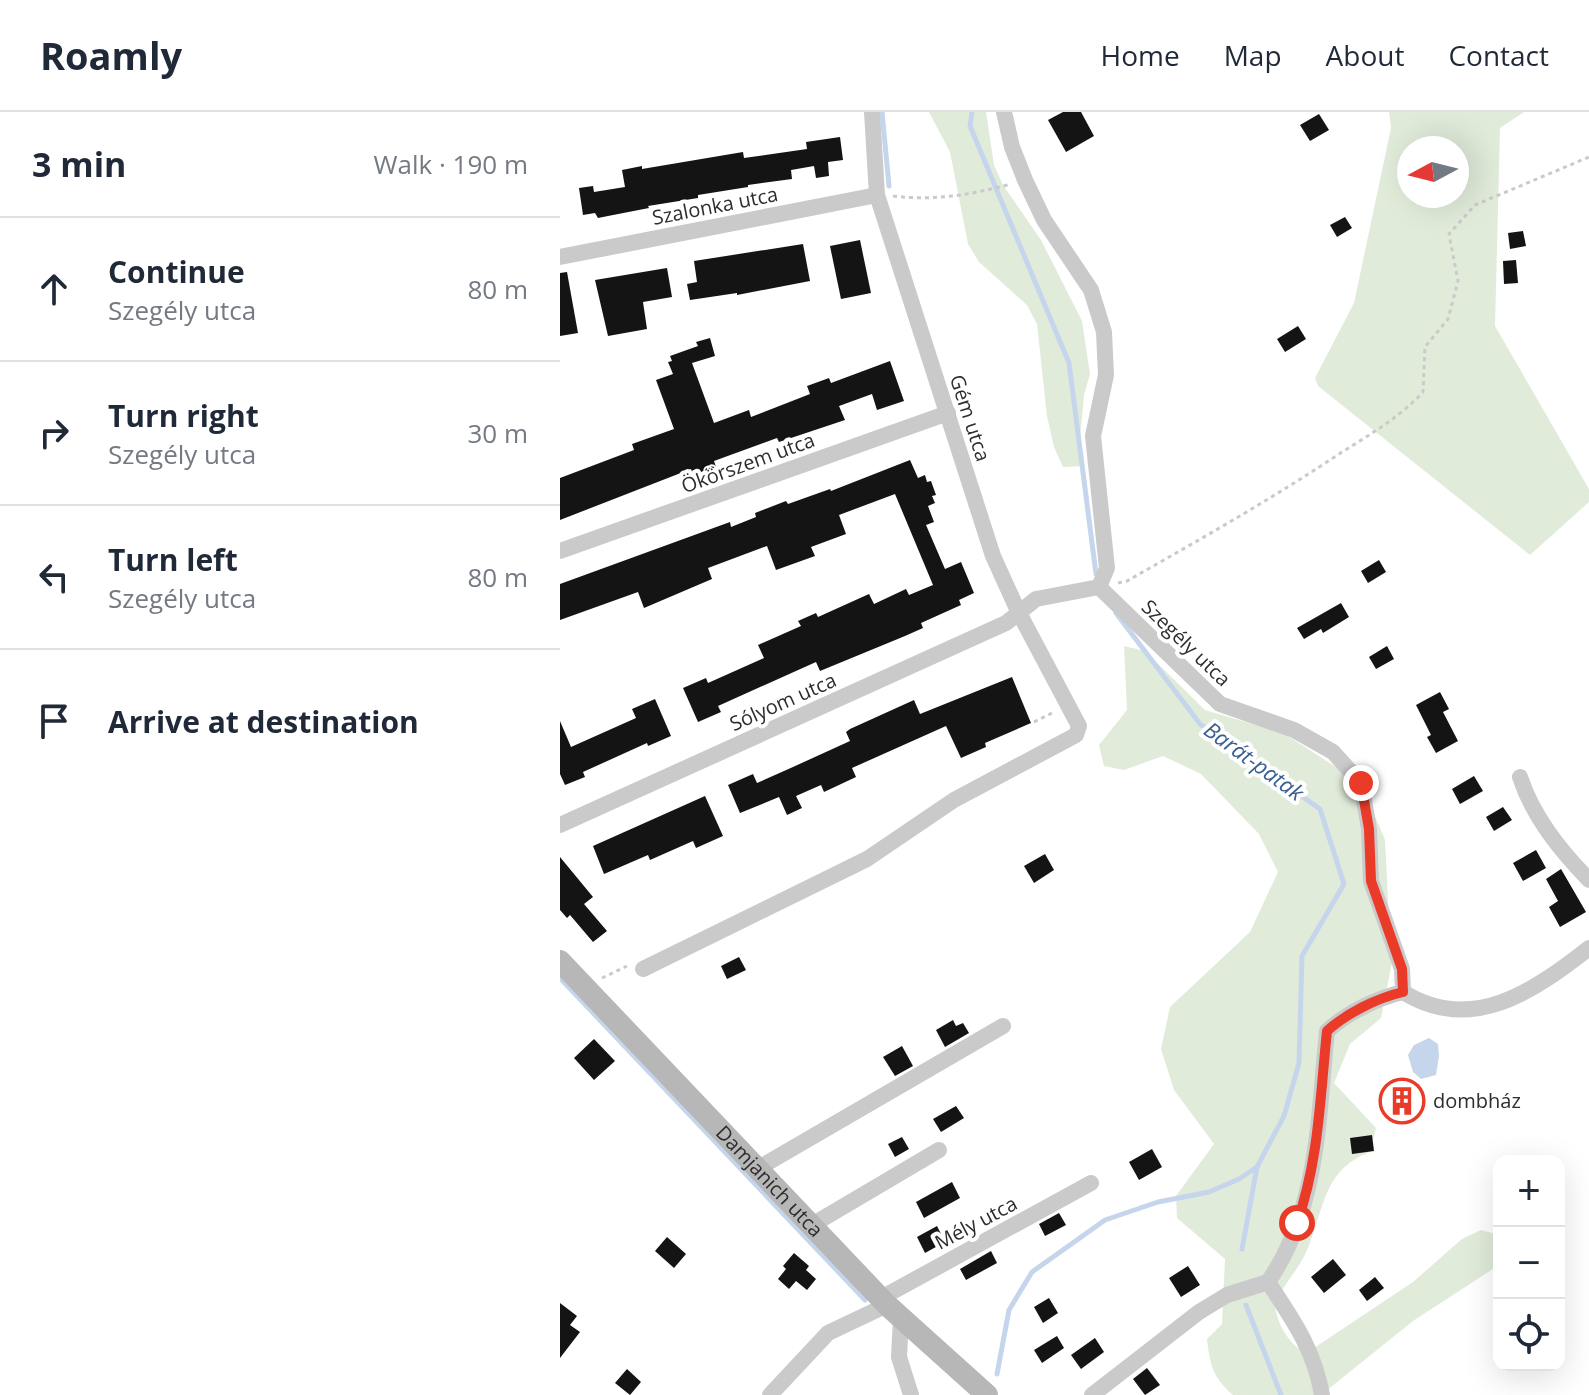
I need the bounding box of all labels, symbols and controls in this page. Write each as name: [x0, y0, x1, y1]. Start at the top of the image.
text: Roamly: [40, 29, 182, 81]
text: Home: [1101, 36, 1180, 74]
text: Map: [1224, 36, 1282, 74]
text: About: [1326, 36, 1404, 74]
text: Contact: [1448, 36, 1549, 74]
north arrow: [1397, 136, 1469, 208]
text: 3 min: [32, 141, 126, 187]
text: Walk · 190 m: [374, 146, 528, 182]
street label: Szalonka utca: [650, 180, 780, 231]
text: Continue: [108, 251, 245, 292]
icon: ahead: [32, 267, 76, 311]
text: 80 m: [467, 271, 528, 307]
text: Szegély utca: [108, 292, 256, 328]
street label: Gém utca: [944, 371, 997, 465]
text: Turn right: [108, 395, 259, 436]
icon: right: [32, 411, 76, 455]
text: 30 m: [467, 415, 528, 451]
street label: Ökörszem utca: [677, 426, 818, 499]
text: Szegély utca: [108, 436, 256, 472]
text: Turn left: [108, 539, 238, 580]
icon: left: [32, 555, 76, 599]
text: 80 m: [467, 559, 528, 595]
text: Szegély utca: [108, 580, 256, 616]
street label: Szegély utca: [1136, 593, 1237, 692]
street label: Sólyom utca: [725, 666, 840, 737]
icon: arrive: [32, 699, 76, 743]
text: Arrive at destination: [108, 701, 419, 742]
water label: Barát-patak: [1199, 714, 1312, 807]
route end: [1343, 765, 1379, 801]
building icon: dombház: [1378, 1077, 1426, 1125]
place label: dombház: [1433, 1087, 1521, 1114]
street label: Damjanich utca: [710, 1119, 829, 1243]
map controls: [1493, 1155, 1565, 1371]
button: +: [1493, 1155, 1565, 1227]
street label: Mély utca: [930, 1190, 1022, 1256]
route start: [1279, 1205, 1315, 1241]
button: −: [1493, 1227, 1565, 1299]
button: locate: [1493, 1299, 1565, 1371]

